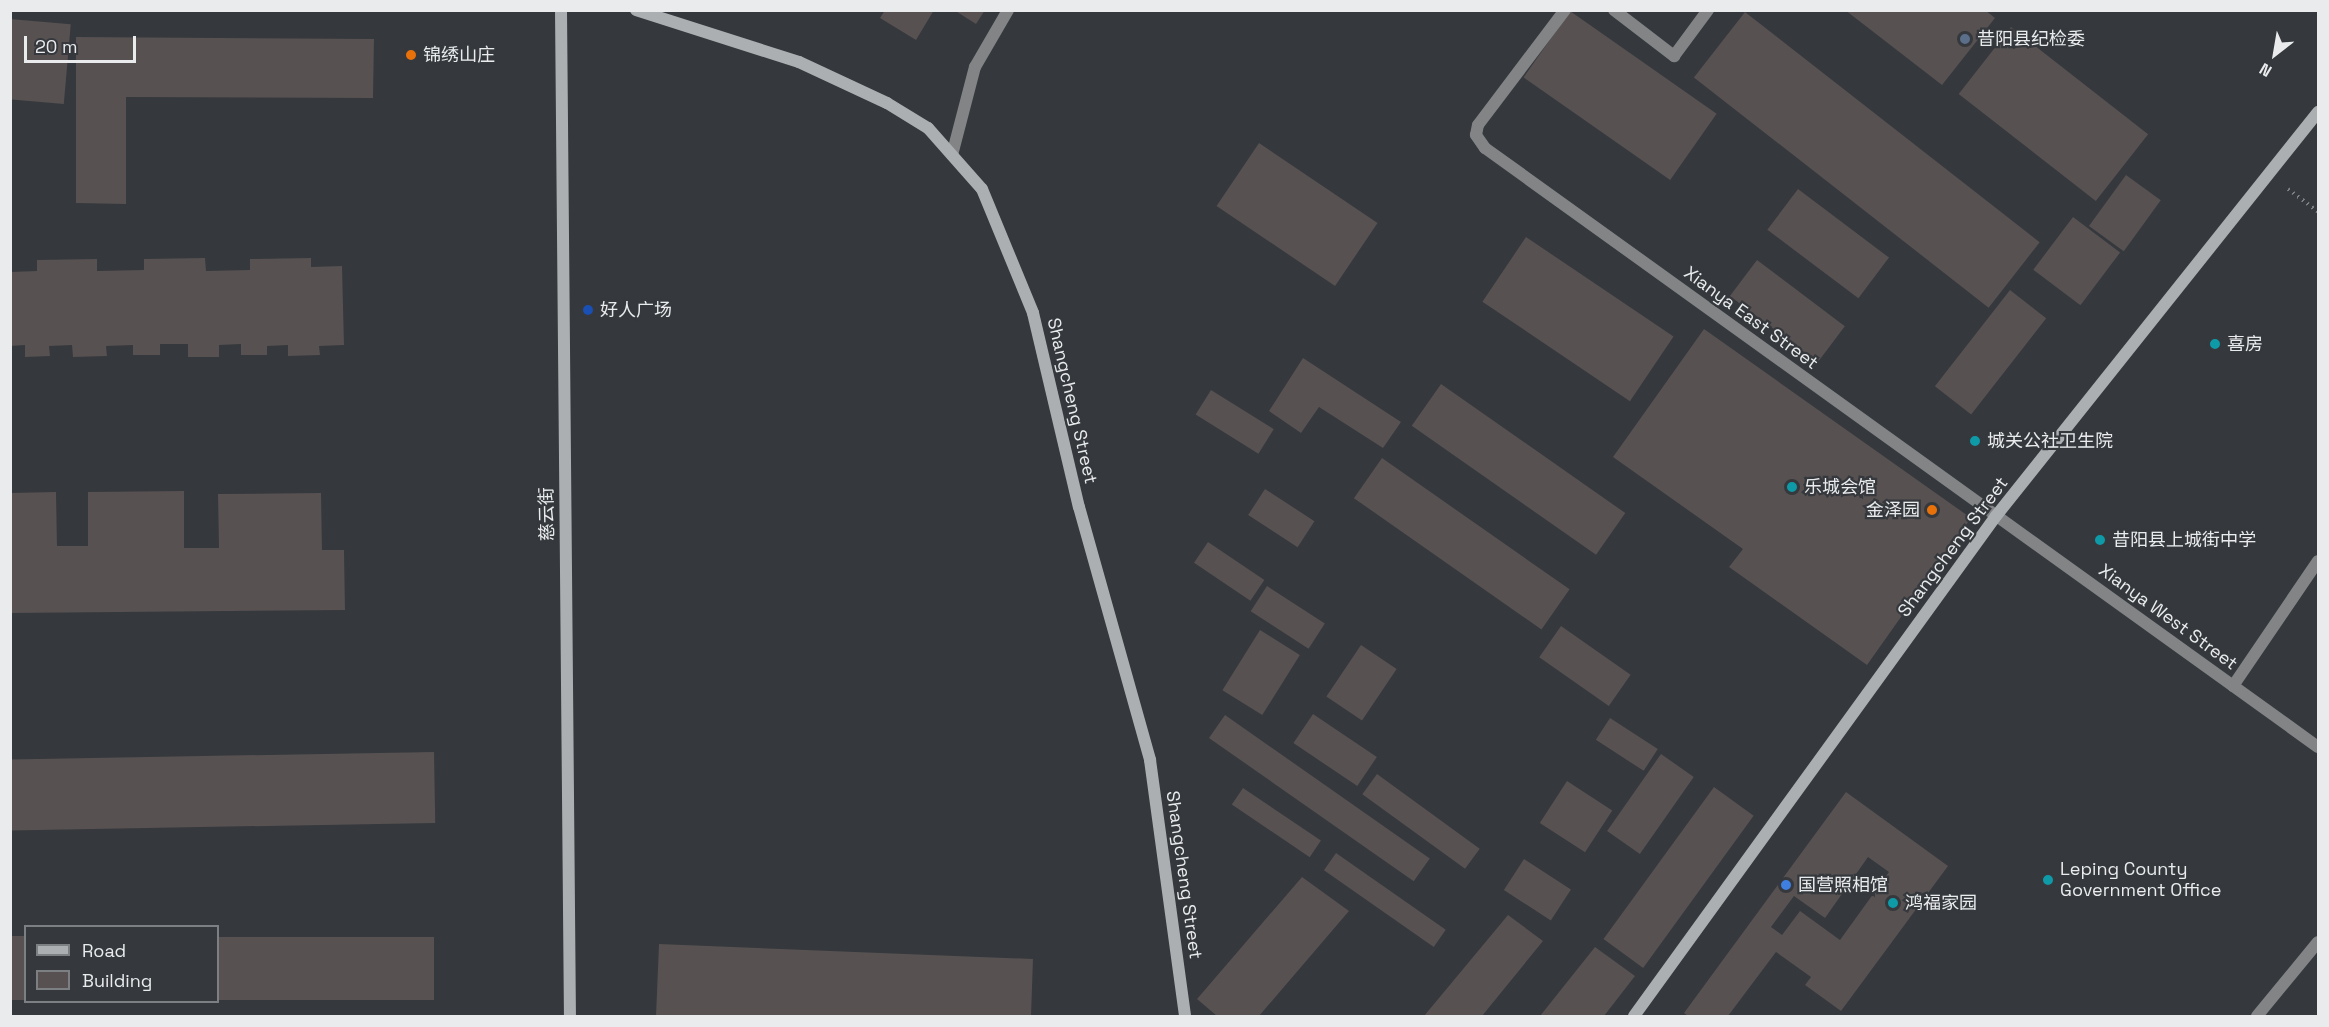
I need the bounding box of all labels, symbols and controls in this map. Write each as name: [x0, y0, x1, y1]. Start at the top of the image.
scale bar: [27, 24, 140, 62]
north arrow: [2245, 24, 2305, 84]
place label: 昔阳县纪检委: [1977, 28, 2085, 50]
marker: 昔阳县纪检委: [1958, 32, 1972, 46]
text: 20 m: [35, 35, 78, 58]
place label: 锦绣山庄: [423, 44, 495, 66]
marker: 锦绣山庄: [404, 48, 418, 62]
text: N: [2255, 58, 2275, 82]
street label: Xianya East Street: [1680, 262, 1822, 374]
place label: 好人广场: [600, 299, 672, 321]
marker: 好人广场: [581, 303, 595, 317]
street label: Shangcheng Street: [1042, 316, 1102, 486]
place label: 喜房: [2227, 333, 2263, 355]
marker: 喜房: [2208, 337, 2222, 351]
place label: 城关公社卫生院: [1987, 430, 2113, 452]
marker: 城关公社卫生院: [1968, 434, 1982, 448]
street label: Shangcheng Street: [1893, 473, 2013, 621]
place label: 乐城会馆: [1804, 476, 1876, 498]
marker: 乐城会馆: [1785, 480, 1799, 494]
street label: 慈云街: [536, 487, 558, 541]
place label: 金泽园: [1866, 499, 1920, 521]
marker: 金泽园: [1925, 503, 1939, 517]
place label: 昔阳县上城街中学: [2112, 529, 2256, 551]
marker: 昔阳县上城街中学: [2093, 533, 2107, 547]
street label: Xianya West Street: [2094, 559, 2242, 675]
street label: Shangcheng Street: [1161, 789, 1207, 961]
place label: Leping County Government Office: [2060, 859, 2221, 902]
marker: Leping County Government Office: [2041, 873, 2055, 887]
place label: 国营照相馆: [1798, 874, 1888, 896]
marker: 国营照相馆: [1779, 878, 1793, 892]
place label: 鸿福家园: [1905, 892, 1977, 914]
marker: 鸿福家园: [1886, 896, 1900, 910]
legend: [24, 925, 219, 1003]
text: Road: [82, 939, 126, 962]
text: Building: [82, 969, 152, 992]

